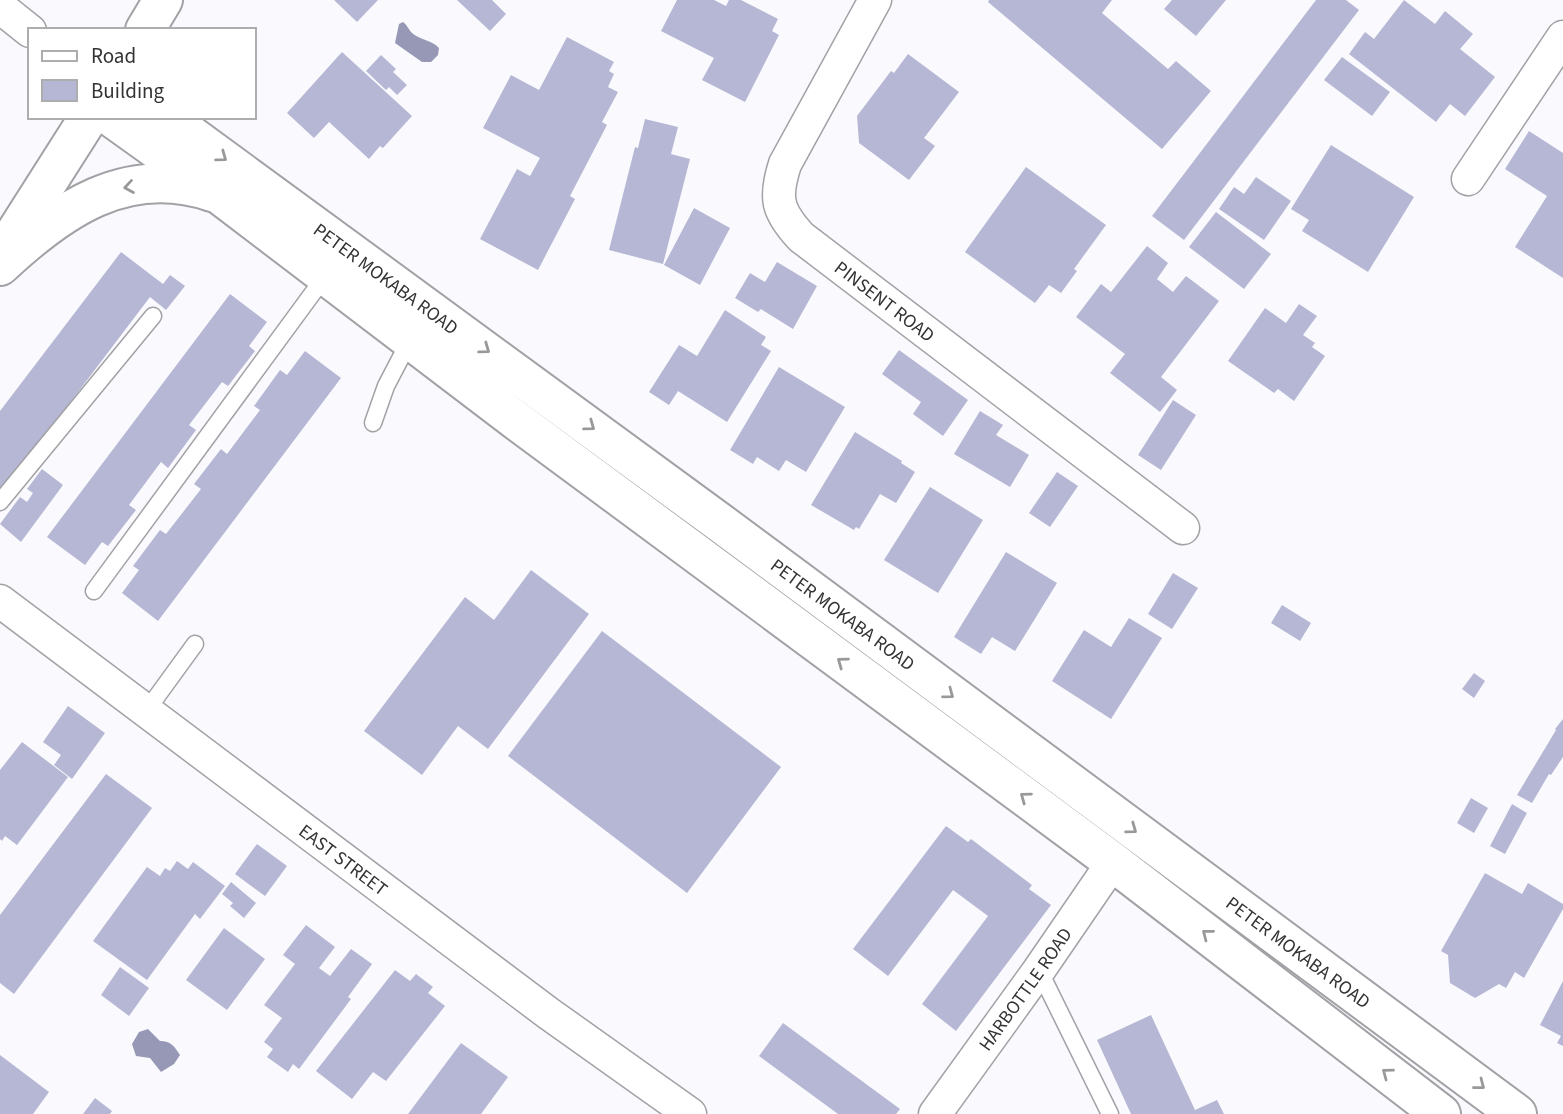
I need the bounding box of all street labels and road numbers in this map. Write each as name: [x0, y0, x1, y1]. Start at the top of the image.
street label: PETER MOKABA ROAD: [307, 217, 463, 342]
street label: PINSENT ROAD: [828, 255, 940, 349]
street label: PETER MOKABA ROAD: [764, 553, 920, 678]
street label: EAST STREET: [293, 818, 393, 903]
street label: PETER MOKABA ROAD: [1220, 890, 1375, 1016]
street label: HARBOTTLE ROAD: [973, 923, 1079, 1057]

